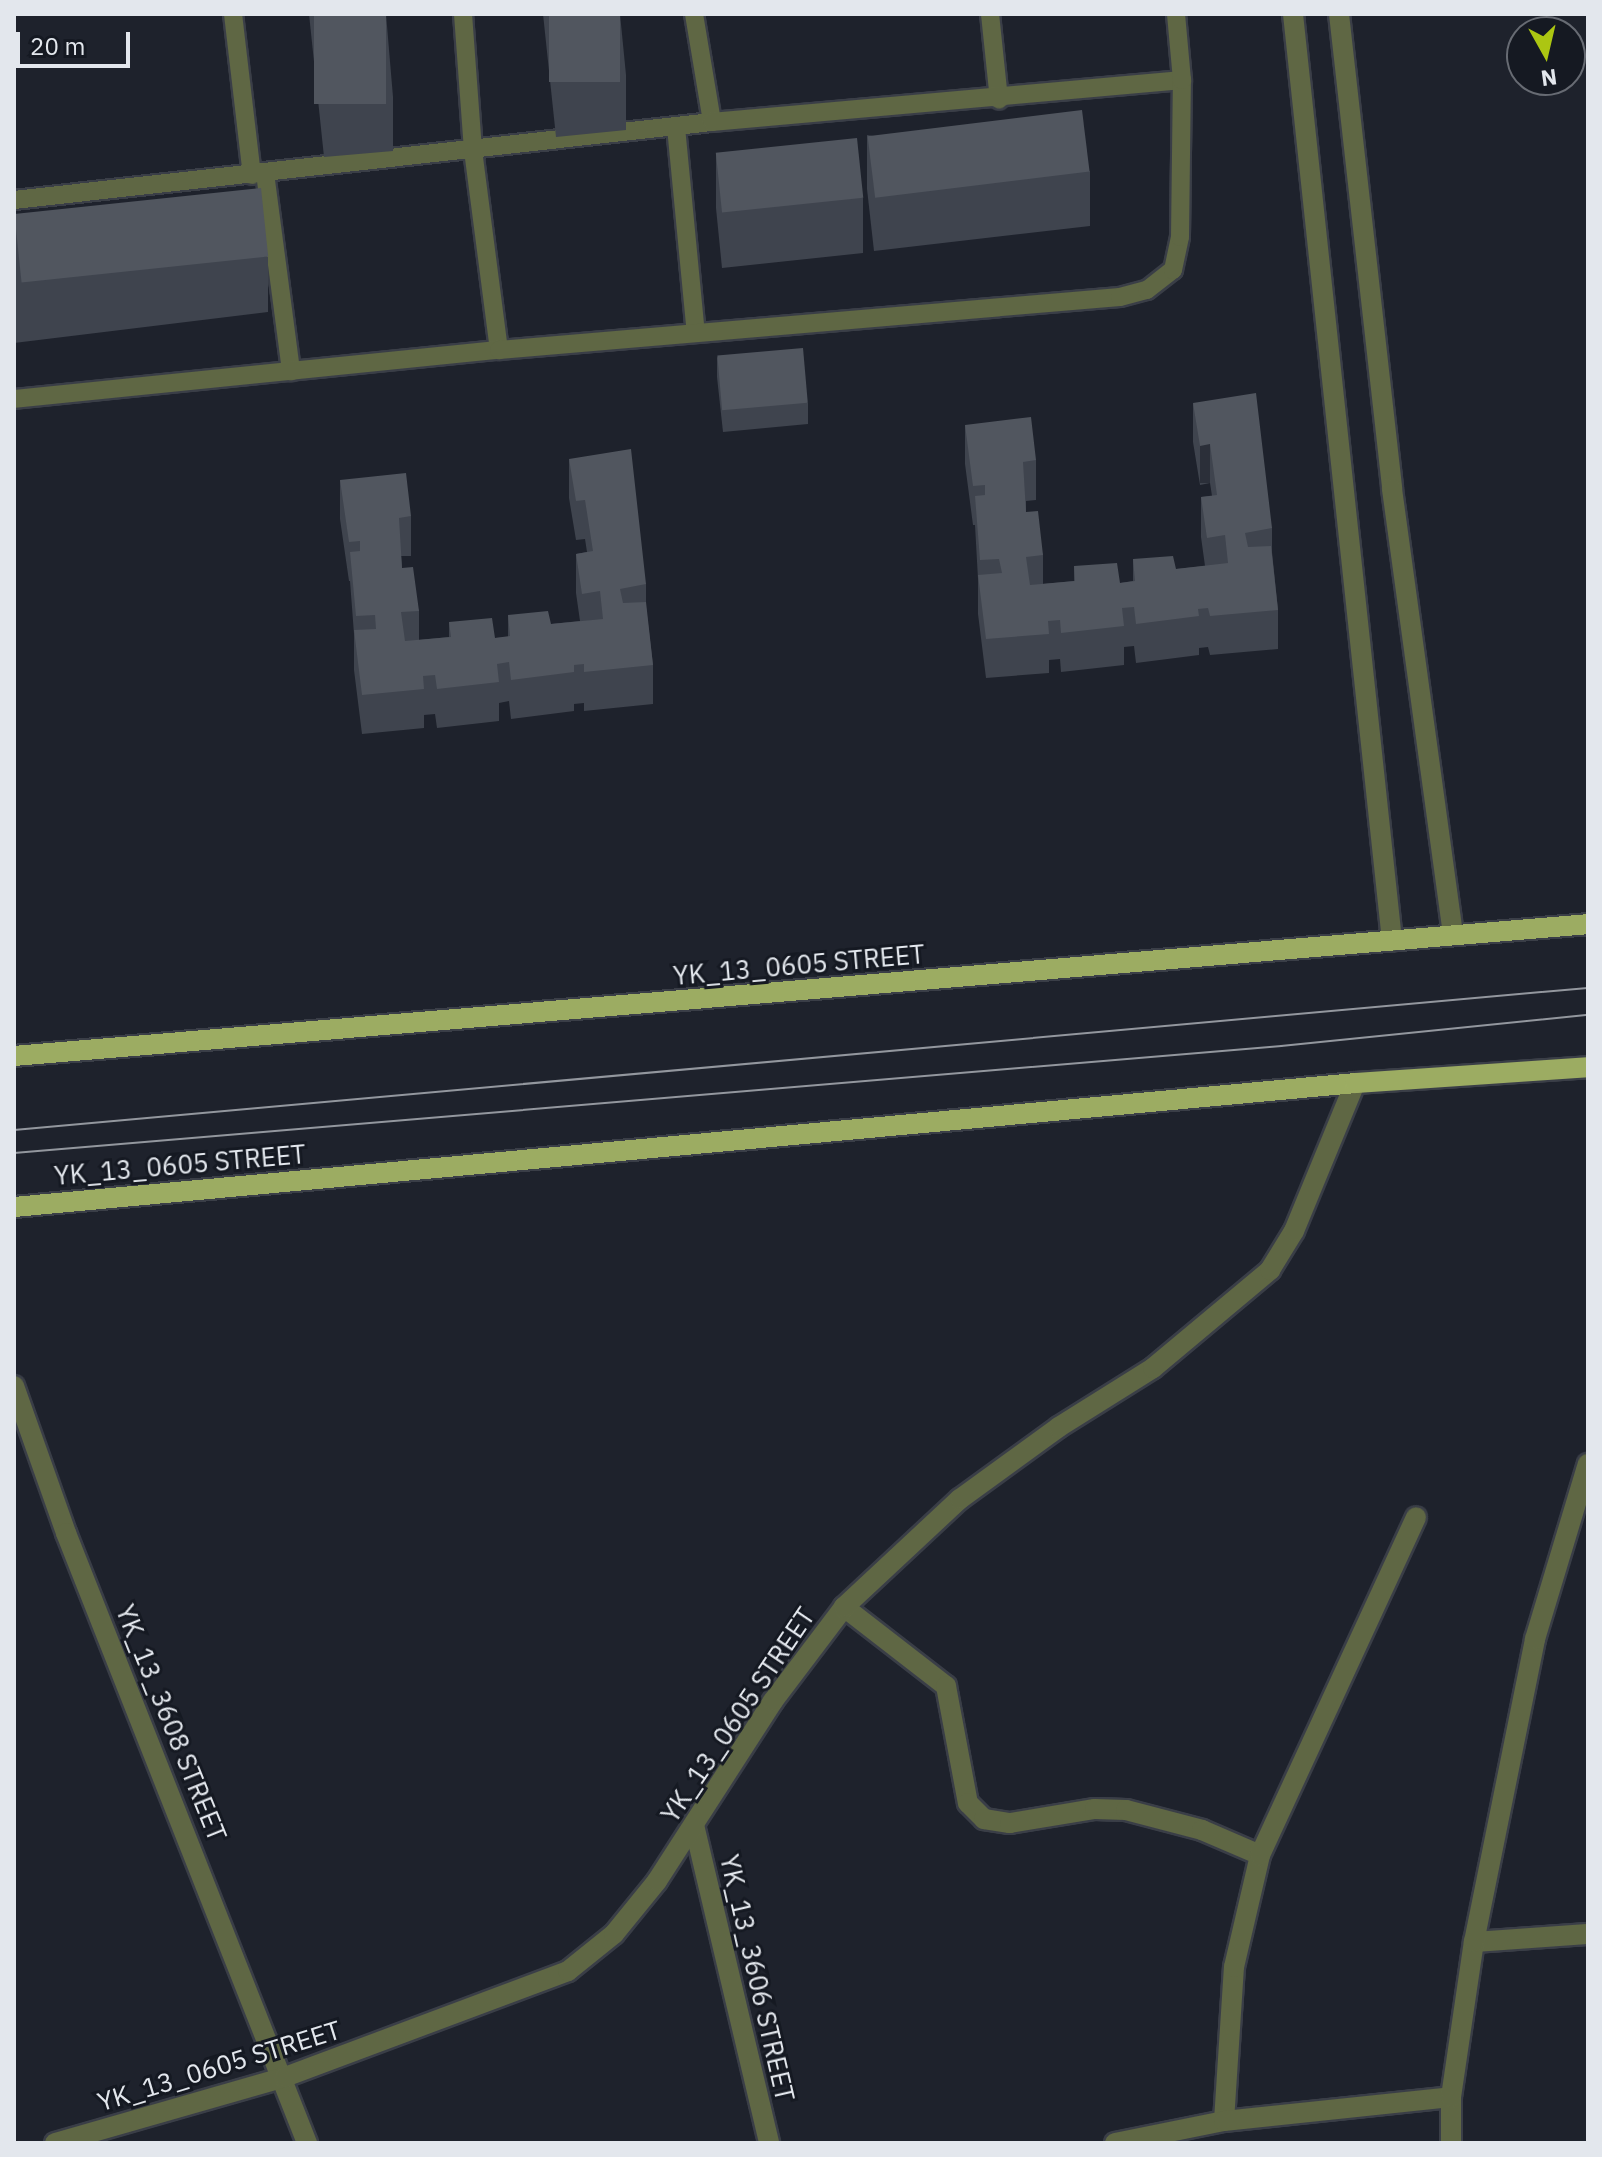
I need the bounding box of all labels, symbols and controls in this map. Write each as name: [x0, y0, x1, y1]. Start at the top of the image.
scale bar: [20, 16, 134, 66]
north arrow: [1506, 16, 1586, 96]
text: 20 m: [30, 30, 85, 62]
text: N: [1539, 63, 1559, 94]
street label: YK_13_0605 STREET: [672, 938, 926, 992]
street label: YK_13_0605 STREET: [53, 1138, 307, 1192]
street label: YK_13_3608 STREET: [109, 1600, 233, 1846]
street label: YK_13_0605 STREET: [654, 1602, 822, 1828]
street label: YK_13_3606 STREET: [713, 1851, 801, 2105]
street label: YK_13_0605 STREET: [94, 2014, 344, 2118]

